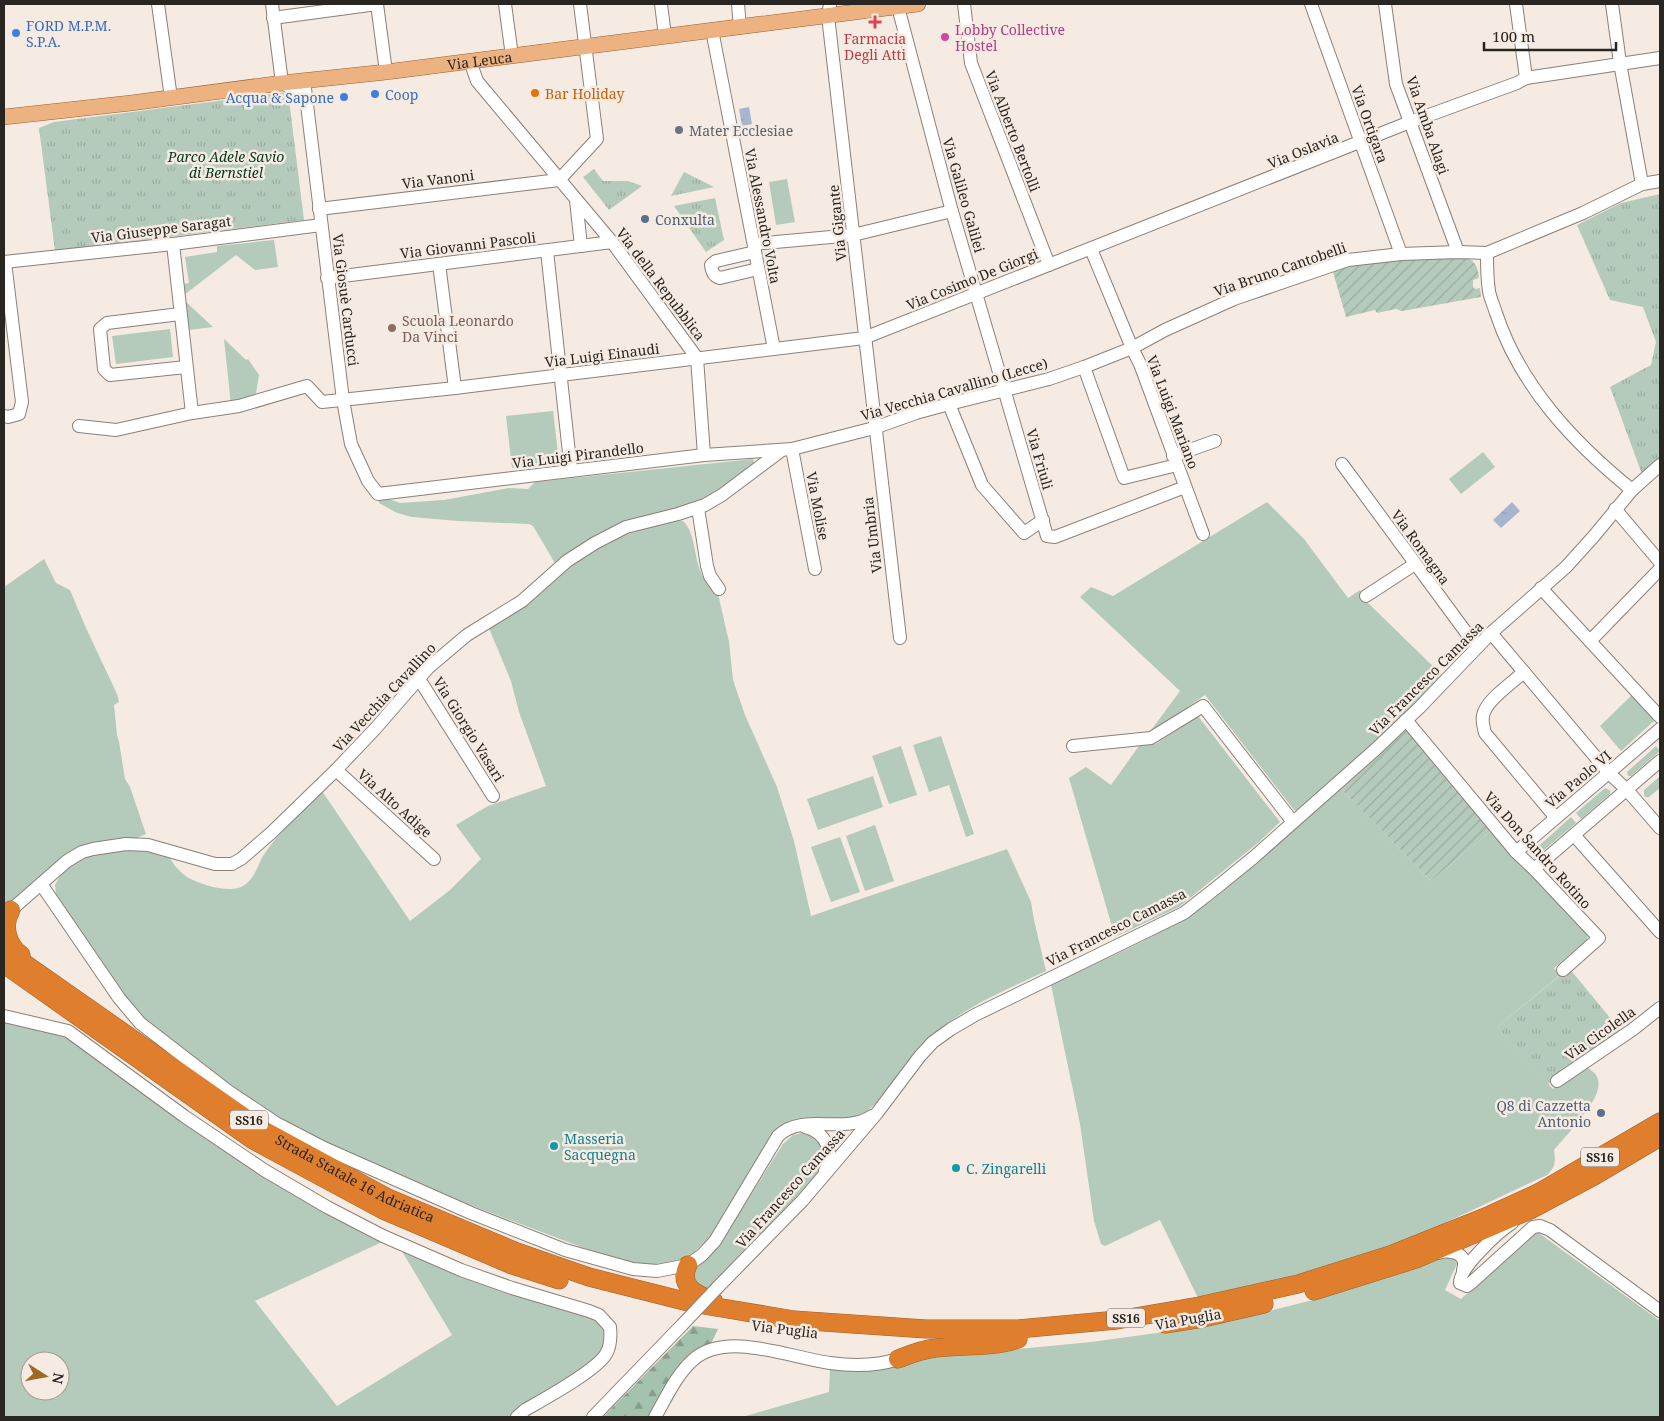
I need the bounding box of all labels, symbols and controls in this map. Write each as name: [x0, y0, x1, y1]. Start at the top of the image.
place label: FORD M.P.M. S.P.A.: [26, 16, 111, 51]
marker: Farmacia Degli Atti: [869, 16, 881, 28]
place label: Lobby Collective Hostel: [955, 20, 1065, 55]
scale bar: [1484, 20, 1616, 52]
text: 100 m: [1492, 26, 1535, 46]
marker: FORD M.P.M. S.P.A.: [10, 27, 22, 39]
place label: Farmacia Degli Atti: [844, 29, 906, 64]
marker: Lobby Collective Hostel: [939, 31, 951, 43]
street label: Via Leuca: [446, 46, 513, 74]
street label: Via Alberto Bertolli: [981, 68, 1045, 195]
street label: Via Amba Alagi: [1402, 73, 1454, 177]
street label: Via Ortigara: [1347, 82, 1393, 166]
place label: Bar Holiday: [545, 84, 624, 103]
place label: Coop: [385, 85, 418, 104]
marker: Bar Holiday: [529, 87, 541, 99]
place label: Acqua & Sapone: [226, 88, 334, 107]
marker: Coop: [369, 88, 381, 100]
marker: Acqua & Sapone: [338, 91, 350, 103]
place label: Mater Ecclesiae: [689, 121, 793, 140]
marker: Mater Ecclesiae: [673, 124, 685, 136]
street label: Via Oslavia: [1265, 127, 1341, 173]
street label: Via Galileo Galilei: [939, 135, 990, 255]
park label: Parco Adele Savio di Bernstiel: [167, 147, 284, 182]
street label: Via Alessandro Volta: [741, 147, 785, 285]
street label: Via Vanoni: [401, 165, 476, 193]
street label: Via Gigante: [824, 184, 850, 262]
place label: Conxulta: [655, 210, 715, 229]
street label: Via Giuseppe Saragat: [90, 211, 232, 247]
marker: Conxulta: [639, 213, 651, 225]
street label: Via della Repubblica: [612, 224, 710, 344]
street label: Via Giovanni Pascoli: [399, 227, 537, 263]
street label: Via Giosuè Carducci: [328, 233, 364, 368]
street label: Via Bruno Cantobelli: [1211, 237, 1349, 301]
street label: Via Cosimo De Giorgi: [903, 244, 1041, 314]
place label: Scuola Leonardo Da Vinci: [402, 311, 514, 346]
marker: Scuola Leonardo Da Vinci: [386, 322, 398, 334]
street label: Via Luigi Einaudi: [544, 338, 661, 371]
street label: Via Luigi Mariano: [1143, 352, 1203, 472]
street label: Via Vecchia Cavallino (Lecce): [858, 353, 1050, 425]
street label: Via Friuli: [1022, 426, 1058, 492]
street label: Via Luigi Pirandello: [511, 438, 645, 472]
street label: Via Molise: [802, 470, 834, 542]
street label: Via Umbria: [858, 496, 886, 574]
street label: Via Romagna: [1387, 506, 1455, 588]
street label: Via Francesco Camassa: [1365, 617, 1487, 739]
street label: Via Vecchia Cavallino: [328, 638, 440, 756]
street label: Via Giorgio Vasari: [429, 673, 509, 785]
street label: Via Paolo VI: [1541, 746, 1615, 812]
street label: Via Alto Adige: [354, 764, 436, 842]
street label: Via Don Sandro Rotino: [1480, 787, 1596, 913]
street label: Via Francesco Camassa: [1043, 883, 1189, 970]
street label: Via Cicolella: [1561, 1002, 1639, 1064]
place label: Q8 di Cazzetta Antonio: [1496, 1096, 1591, 1131]
marker: Q8 di Cazzetta Antonio: [1595, 1107, 1607, 1119]
road number: SS16: [230, 1110, 268, 1130]
street label: Via Francesco Camassa: [731, 1124, 849, 1252]
street label: Strada Statale 16 Adriatica: [272, 1129, 438, 1226]
place label: Masseria Sacquegna: [564, 1129, 636, 1164]
marker: Masseria Sacquegna: [548, 1140, 560, 1152]
road number: SS16: [1581, 1148, 1619, 1166]
place label: C. Zingarelli: [966, 1159, 1047, 1178]
marker: C. Zingarelli: [950, 1162, 962, 1174]
street label: Via Puglia: [1153, 1304, 1223, 1334]
road number: SS16: [1107, 1309, 1145, 1328]
street label: Via Puglia: [751, 1315, 820, 1343]
north arrow: [20, 1351, 70, 1401]
text: N: [48, 1371, 69, 1386]

